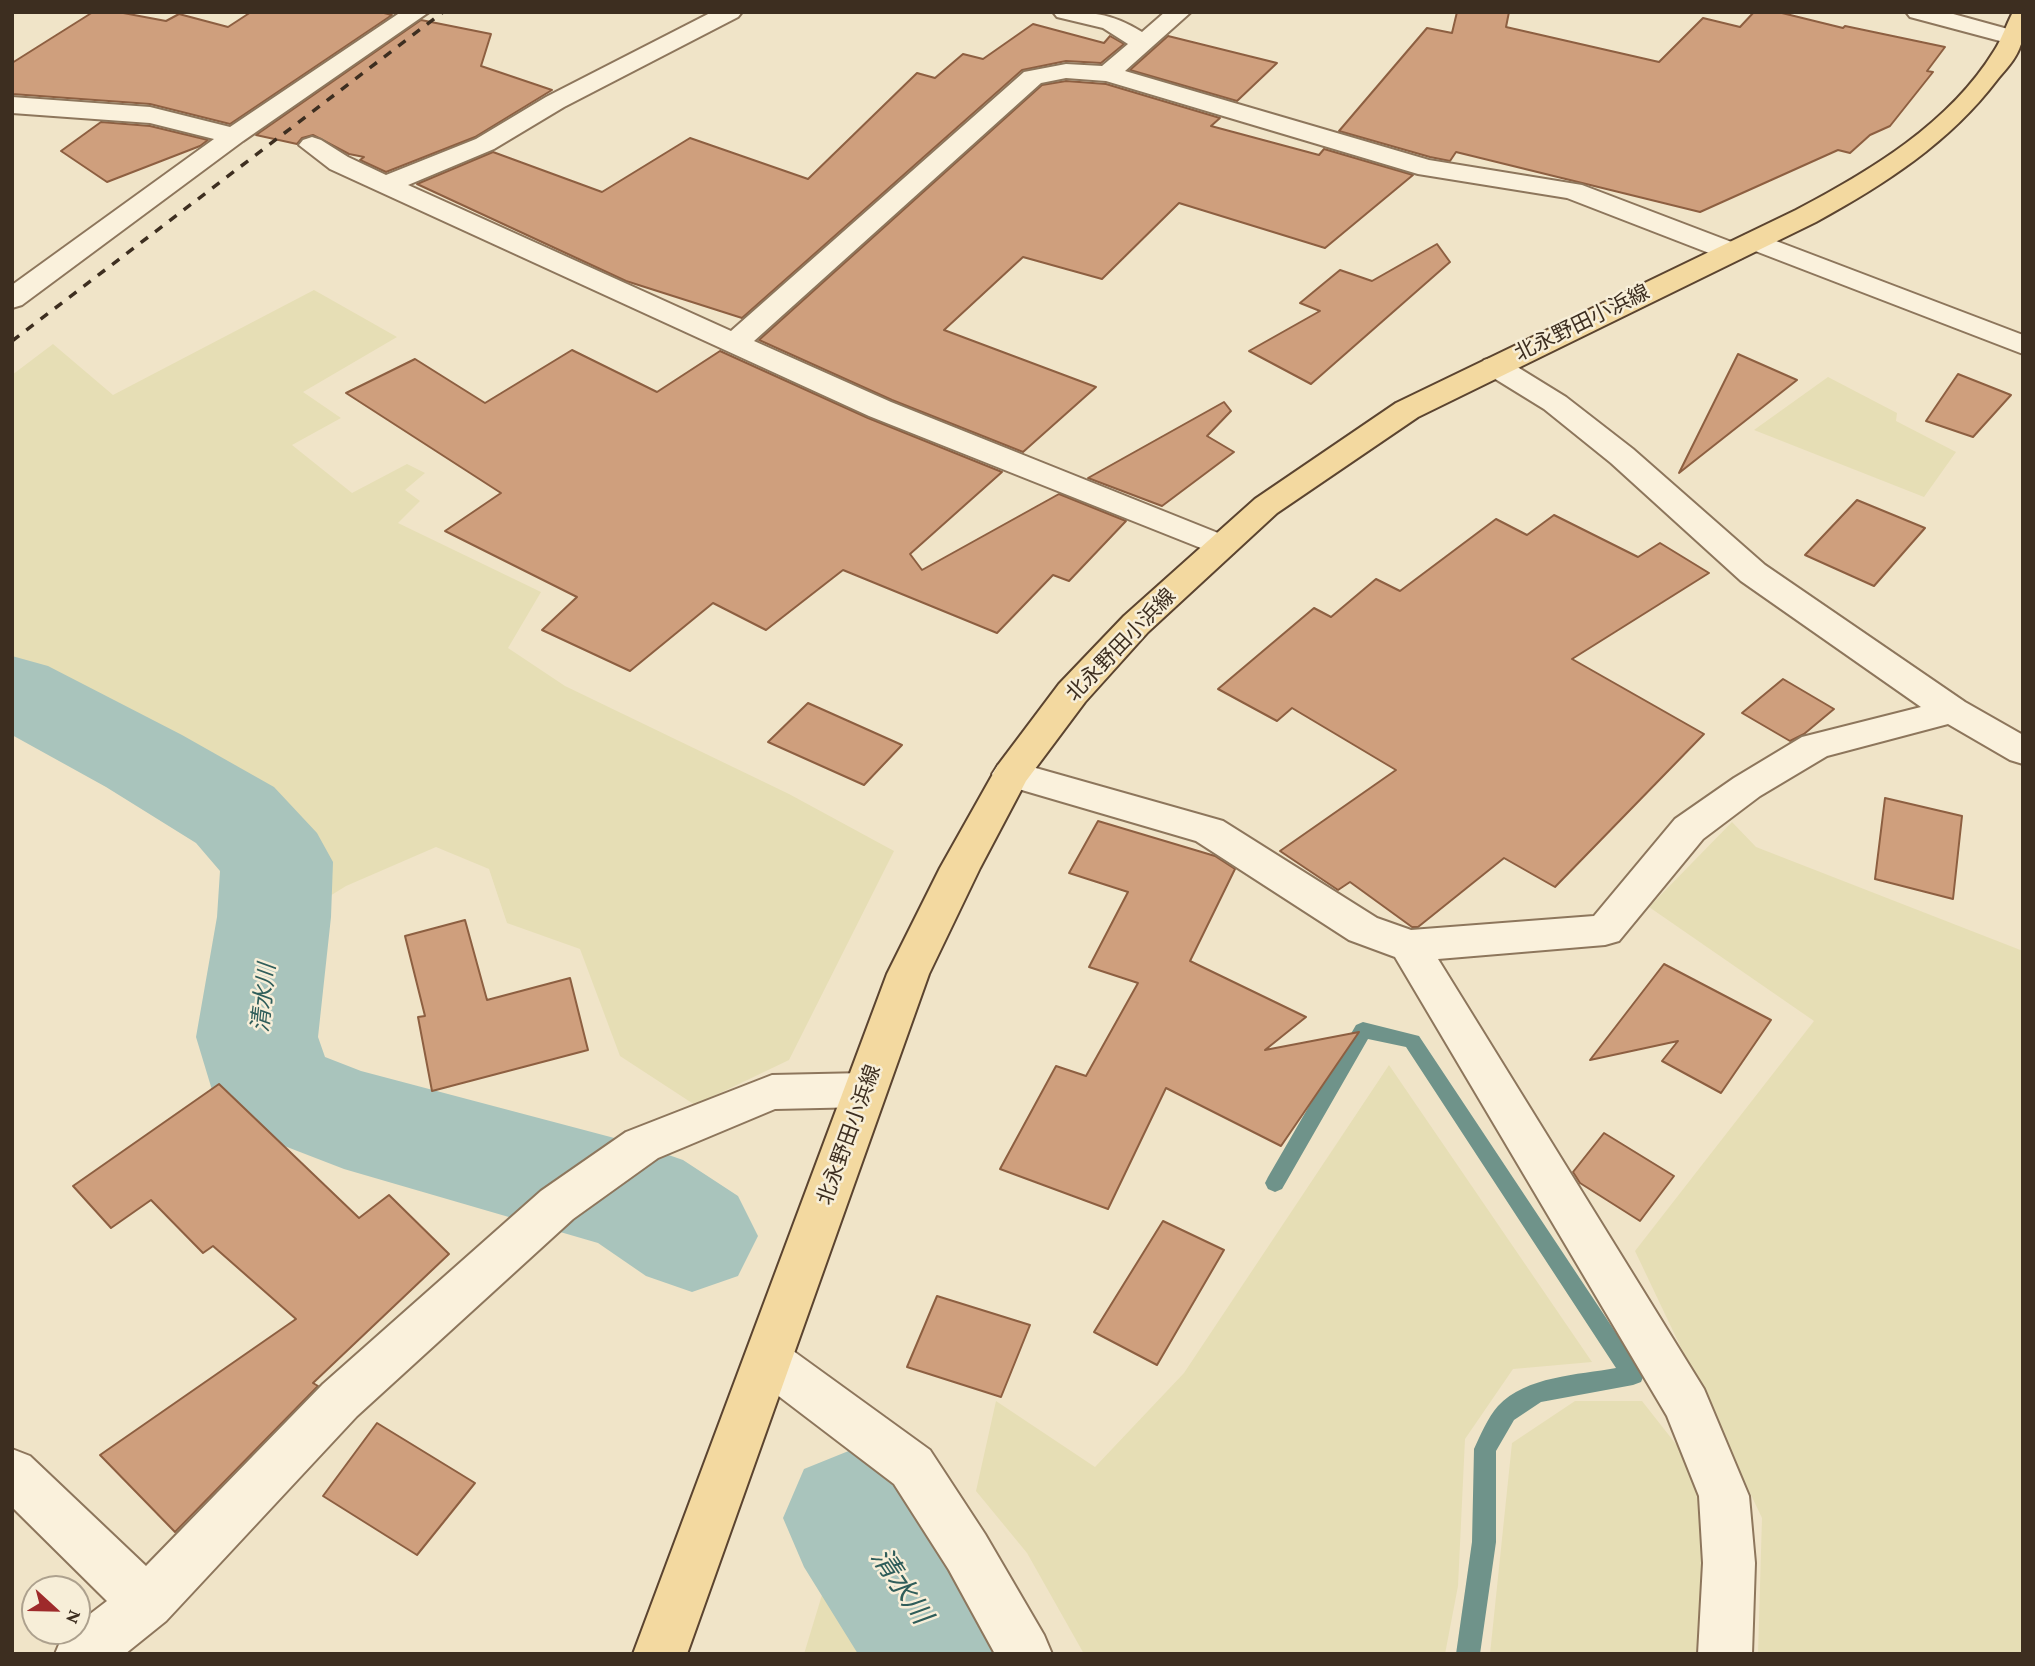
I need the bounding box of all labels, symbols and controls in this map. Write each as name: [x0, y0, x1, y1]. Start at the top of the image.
street label: 北永野田小浜線: [1510, 279, 1654, 367]
street label: 北永野田小浜線: [1061, 583, 1181, 707]
water label: 清水川: [247, 962, 281, 1034]
street label: 北永野田小浜線: [812, 1062, 886, 1208]
water label: 清水川: [864, 1542, 938, 1630]
north arrow: [21, 1575, 91, 1645]
text: N: [62, 1607, 86, 1627]

